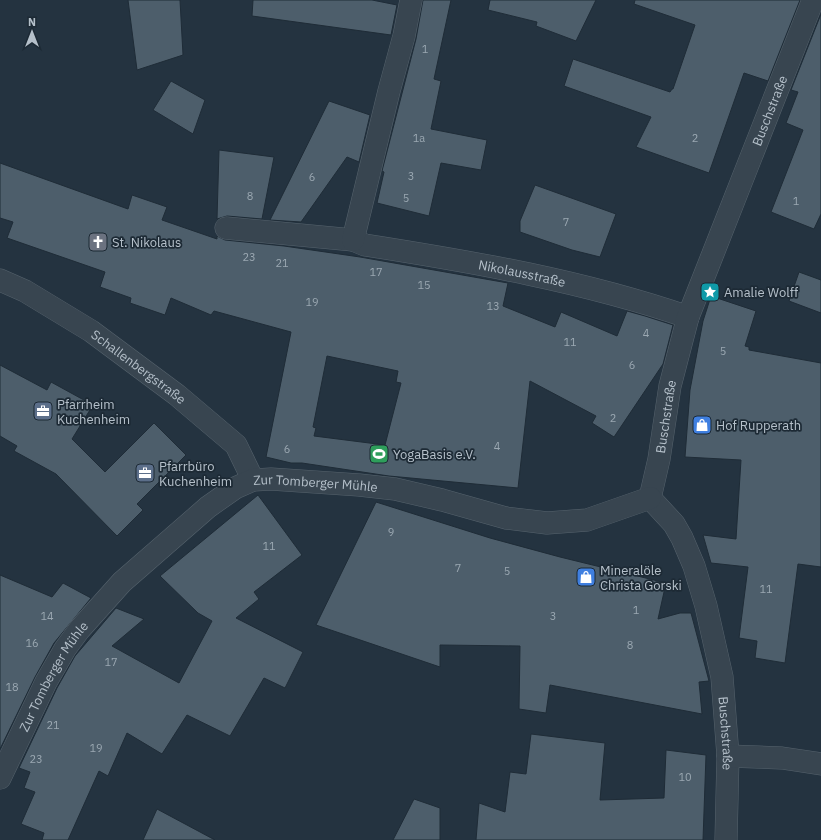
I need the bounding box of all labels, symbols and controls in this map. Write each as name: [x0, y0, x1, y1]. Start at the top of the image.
north arrow: [12, 12, 52, 52]
text: N: [28, 15, 36, 29]
house number: 1: [422, 42, 429, 56]
street label: Buschstraße: [748, 73, 791, 148]
house number: 1a: [413, 131, 425, 145]
house number: 2: [692, 131, 698, 145]
house number: 3: [408, 169, 414, 183]
house number: 6: [309, 170, 315, 184]
house number: 8: [247, 189, 253, 203]
house number: 5: [403, 191, 409, 205]
house number: 1: [793, 194, 800, 208]
house number: 7: [563, 215, 569, 229]
church icon: St. Nikolaus: [87, 231, 109, 253]
place label: St. Nikolaus: [112, 234, 181, 251]
house number: 23: [242, 250, 256, 264]
house number: 21: [275, 256, 289, 270]
street label: Nikolausstraße: [477, 256, 567, 290]
house number: 17: [369, 265, 383, 279]
house number: 15: [417, 278, 431, 292]
place icon: Amalie Wolff: [699, 281, 721, 303]
place label: Amalie Wolff: [724, 284, 798, 301]
house number: 19: [305, 295, 319, 309]
house number: 13: [486, 299, 500, 313]
street label: Schallenbergstraße: [88, 326, 190, 408]
house number: 4: [643, 326, 650, 340]
house number: 11: [563, 335, 577, 349]
house number: 5: [720, 344, 726, 358]
house number: 6: [629, 358, 635, 372]
street label: Buschstraße: [651, 378, 680, 454]
place label: Pfarrheim Kuchenheim: [57, 396, 130, 428]
office icon: Pfarrheim Kuchenheim: [32, 400, 54, 422]
house number: 2: [610, 411, 616, 425]
shop icon: Hof Rupperath: [691, 414, 713, 436]
place label: Hof Rupperath: [716, 417, 801, 434]
house number: 4: [494, 439, 501, 453]
house number: 6: [284, 442, 290, 456]
sports icon: YogaBasis e.V.: [368, 443, 390, 465]
place label: YogaBasis e.V.: [393, 446, 476, 463]
place label: Pfarrbüro Kuchenheim: [159, 458, 232, 490]
office icon: Pfarrbüro Kuchenheim: [134, 462, 156, 484]
street label: Zur Tomberger Mühle: [253, 470, 379, 496]
house number: 9: [388, 525, 394, 539]
house number: 11: [262, 539, 276, 553]
house number: 7: [455, 561, 461, 575]
place label: Mineralöle Christa Gorski: [600, 562, 682, 594]
house number: 5: [504, 564, 510, 578]
shop icon: Mineralöle Christa Gorski: [575, 566, 597, 588]
house number: 11: [759, 582, 773, 596]
house number: 1: [633, 603, 640, 617]
house number: 14: [40, 609, 54, 623]
house number: 3: [550, 609, 556, 623]
street label: Zur Tomberger Mühle: [15, 617, 92, 734]
house number: 16: [25, 636, 39, 650]
house number: 8: [627, 638, 633, 652]
house number: 17: [104, 655, 118, 669]
house number: 18: [5, 680, 19, 694]
street label: Buschstraße: [715, 696, 737, 771]
house number: 21: [46, 718, 60, 732]
house number: 19: [89, 741, 103, 755]
house number: 23: [29, 752, 43, 766]
house number: 10: [678, 770, 692, 784]

